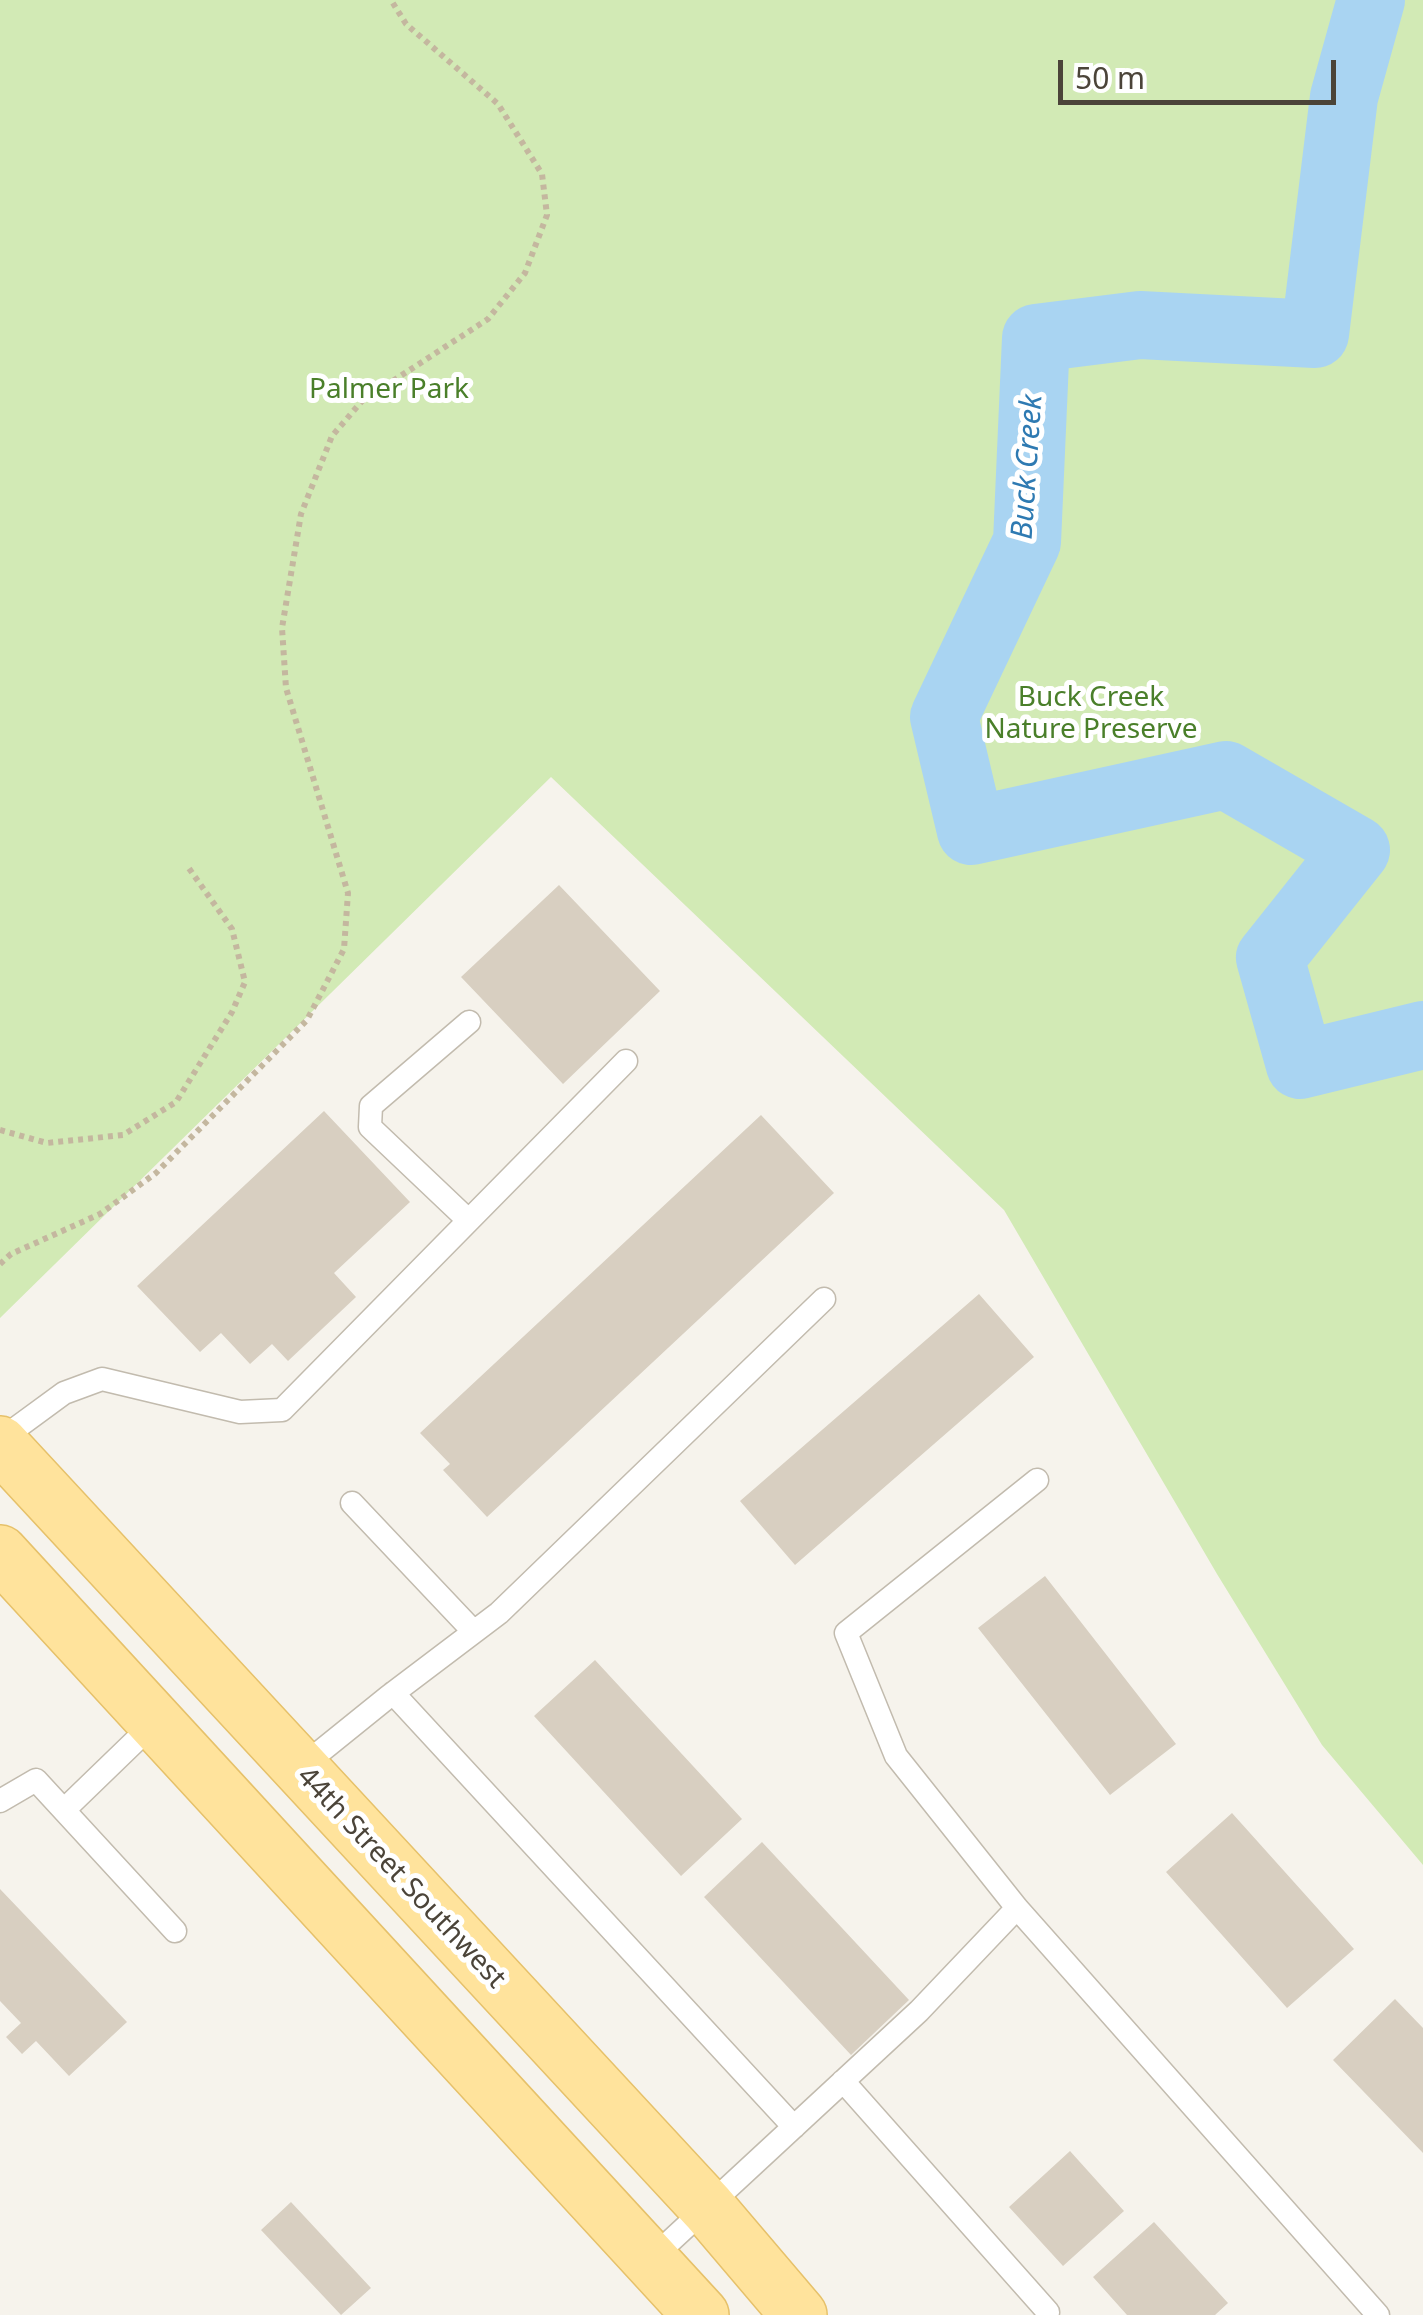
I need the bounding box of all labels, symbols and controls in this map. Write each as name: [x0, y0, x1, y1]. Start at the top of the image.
scale bar: [1063, 40, 1340, 102]
text: 50 m: [1075, 57, 1145, 98]
park label: Palmer Park: [309, 373, 469, 407]
water label: Buck Creek: [1005, 393, 1051, 541]
park label: Buck Creek Nature Preserve: [985, 681, 1197, 747]
street label: 44th Street Southwest: [290, 1760, 512, 1996]

